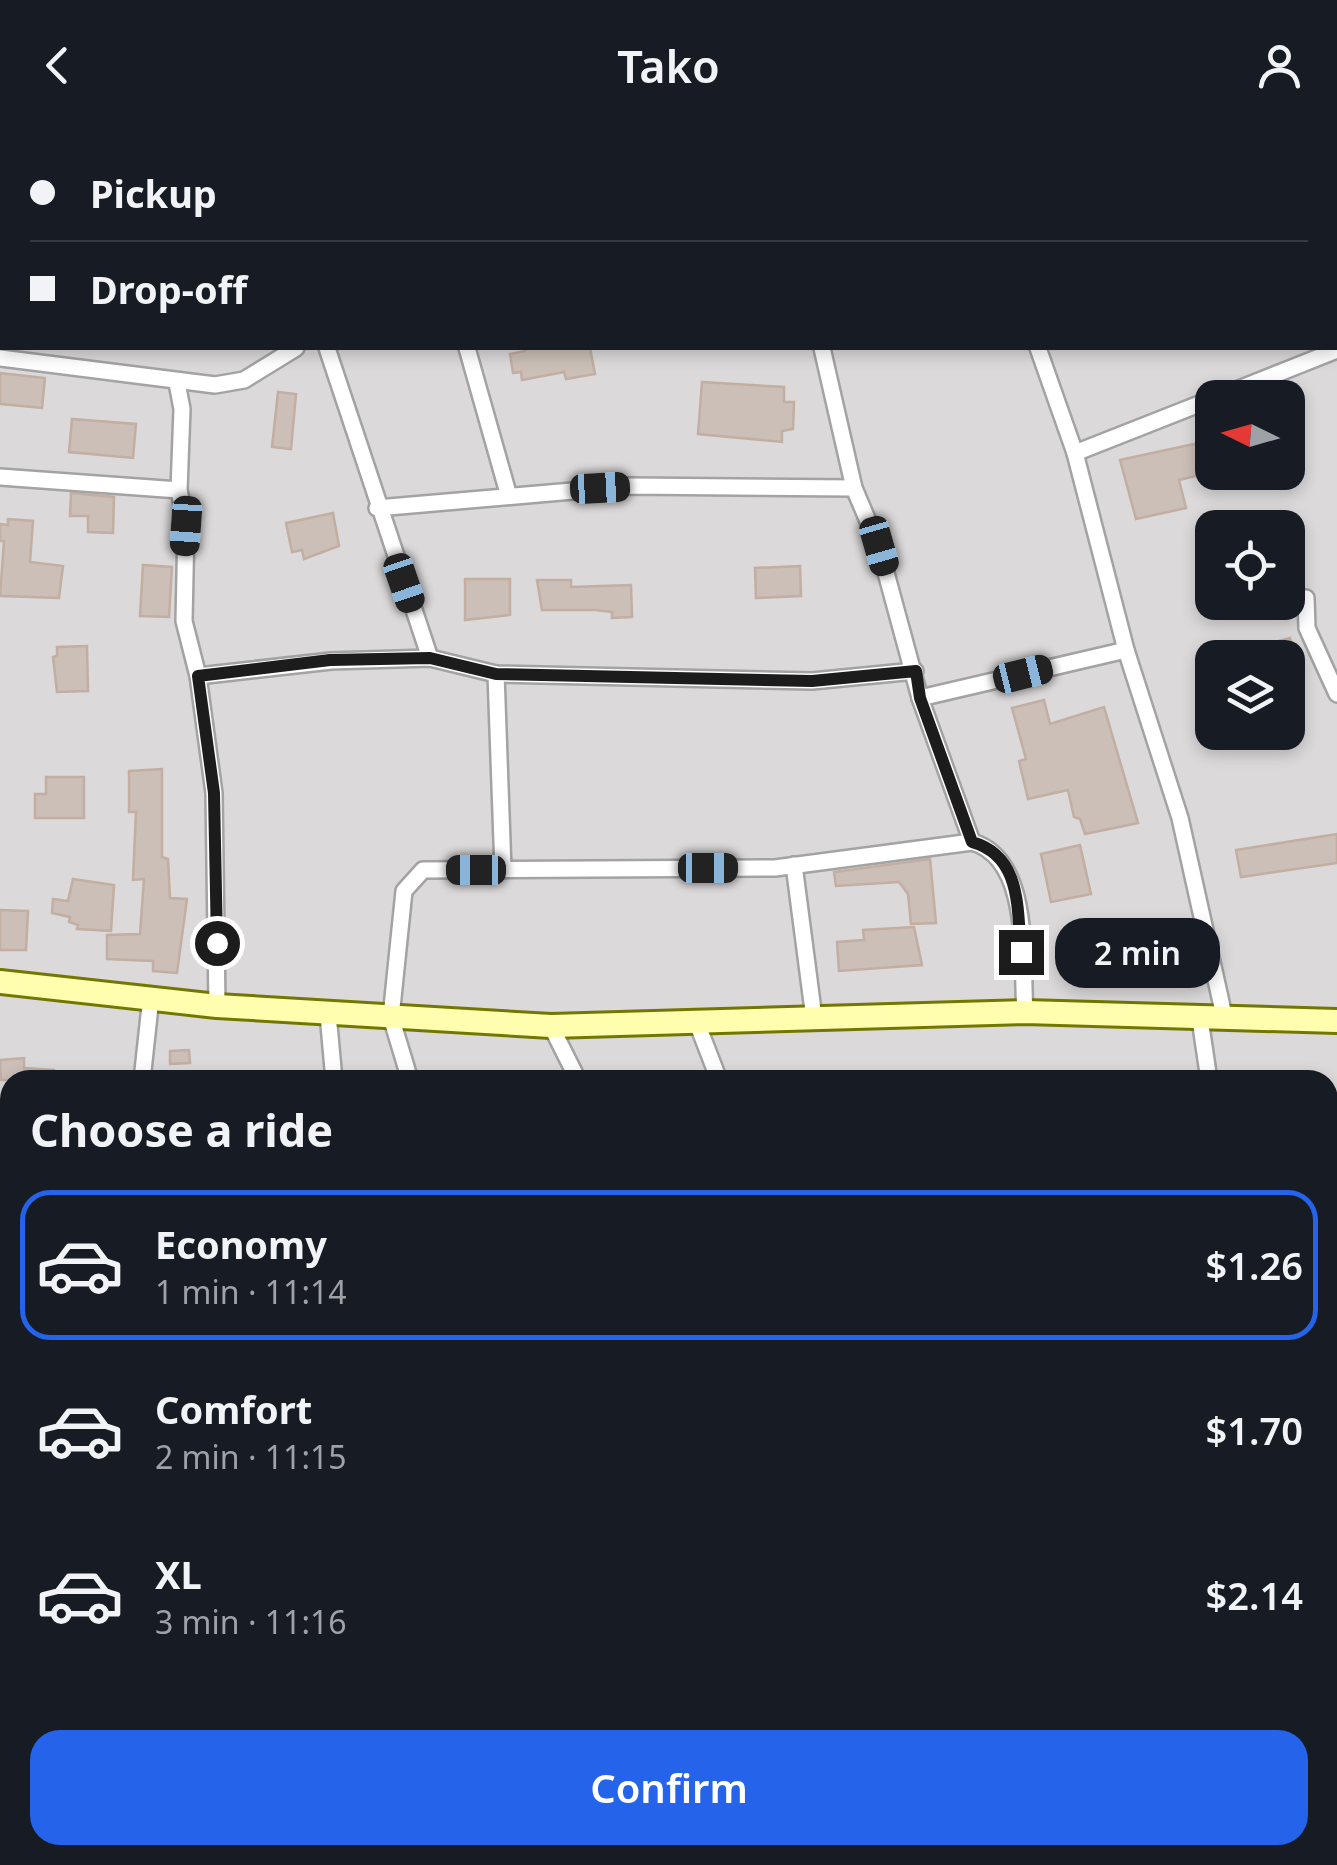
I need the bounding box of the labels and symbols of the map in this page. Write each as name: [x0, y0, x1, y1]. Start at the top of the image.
north arrow: [1195, 380, 1305, 490]
car: [569, 471, 631, 505]
car: [169, 495, 203, 557]
car: [856, 513, 902, 579]
car: [380, 550, 428, 616]
car: [990, 652, 1056, 696]
car: [678, 853, 738, 883]
car: [446, 855, 506, 885]
callout: 2 min: [1056, 917, 1221, 987]
route start: [195, 921, 240, 966]
route end: [999, 930, 1044, 975]

